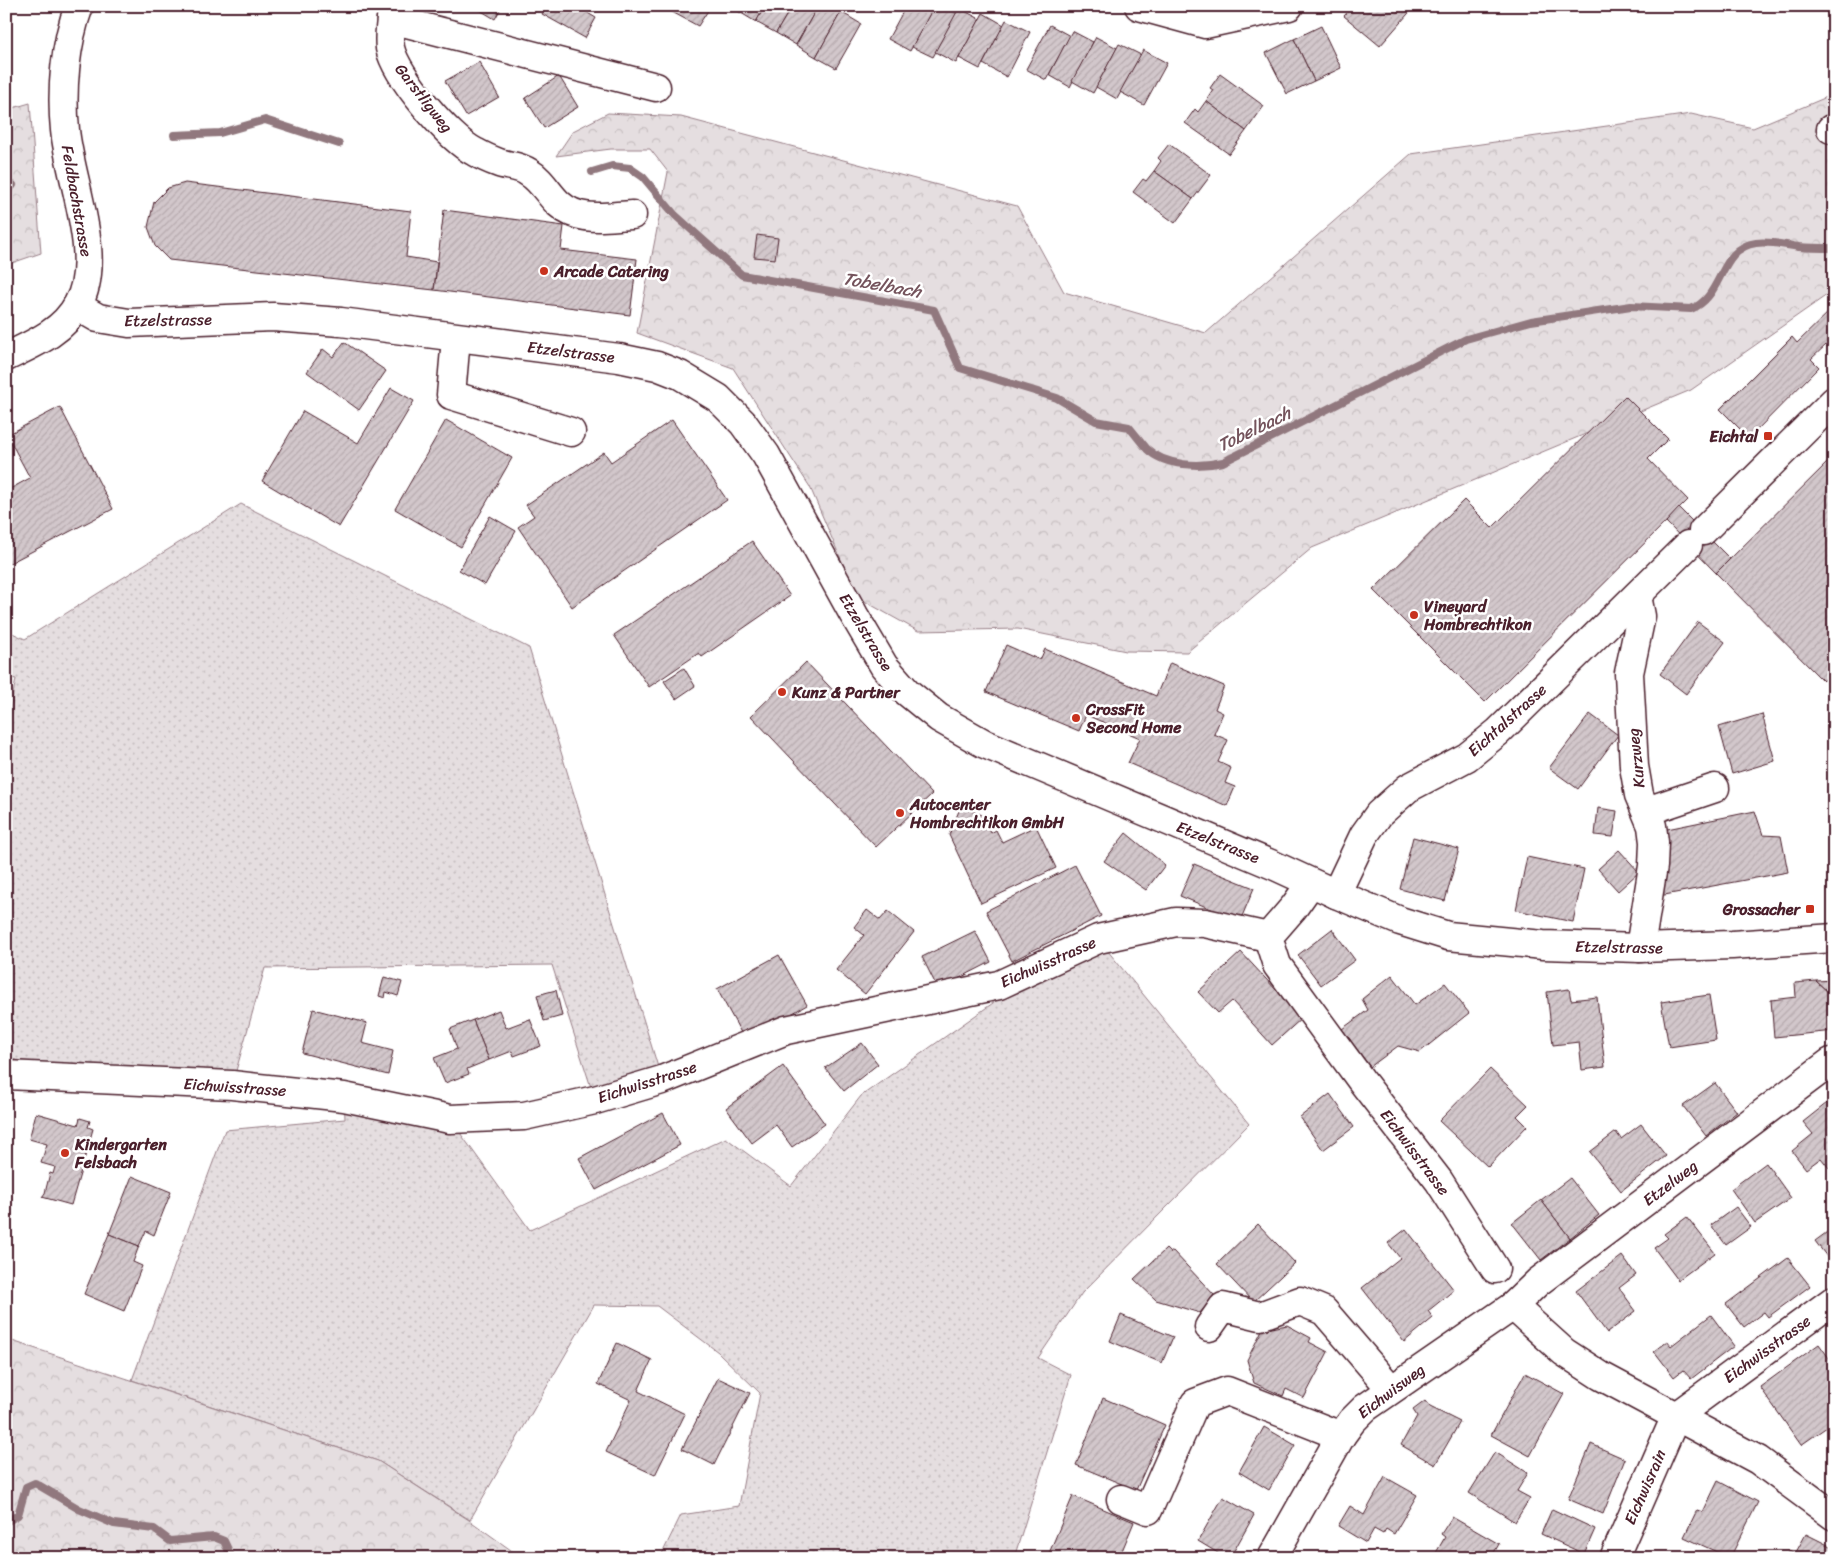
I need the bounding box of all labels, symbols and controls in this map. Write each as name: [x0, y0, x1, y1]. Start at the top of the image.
street label: Garstligweg: [387, 57, 461, 139]
street label: Feldbachstrasse: [53, 143, 101, 259]
place label: Arcade Catering: [553, 257, 670, 286]
water label: Tobelbach: [840, 262, 925, 308]
marker: Arcade Catering: [538, 265, 550, 277]
street label: Etzelstrasse: [124, 305, 212, 335]
street label: Etzelstrasse: [526, 332, 617, 372]
water label: Tobelbach: [1212, 397, 1298, 461]
place label: Eichtal: [1709, 422, 1759, 451]
marker: Eichtal: [1762, 430, 1774, 442]
street label: Etzelstrasse: [831, 587, 901, 677]
place label: Vineyard Hombrechtikon: [1423, 592, 1532, 639]
marker: Vineyard Hombrechtikon: [1408, 609, 1420, 621]
street label: Eichtalstrasse: [1460, 676, 1554, 764]
place label: Kunz & Partner: [791, 678, 901, 707]
marker: Kunz & Partner: [776, 686, 788, 698]
place label: CrossFit Second Home: [1085, 695, 1182, 742]
marker: CrossFit Second Home: [1070, 712, 1082, 724]
street label: Kurzweg: [1618, 727, 1654, 789]
place label: Autocenter Hombrechtikon GmbH: [909, 790, 1065, 837]
marker: Autocenter Hombrechtikon GmbH: [894, 807, 906, 819]
street label: Etzelstrasse: [1172, 812, 1264, 872]
place label: Grossacher: [1722, 895, 1801, 924]
marker: Grossacher: [1804, 903, 1816, 915]
street label: Eichwisstrasse: [995, 928, 1101, 996]
street label: Etzelstrasse: [1575, 932, 1663, 962]
street label: Eichwisstrasse: [594, 1052, 700, 1112]
street label: Eichwisstrasse: [183, 1069, 287, 1105]
street label: Eichwisstrasse: [1372, 1102, 1458, 1202]
place label: Kindergarten Felsbach: [74, 1130, 167, 1177]
marker: Kindergarten Felsbach: [59, 1147, 71, 1159]
street label: Etzelweg: [1636, 1152, 1704, 1214]
street label: Eichwisstrasse: [1717, 1307, 1817, 1391]
street label: Eichwisweg: [1351, 1356, 1431, 1426]
street label: Eichwisrain: [1615, 1444, 1675, 1530]

